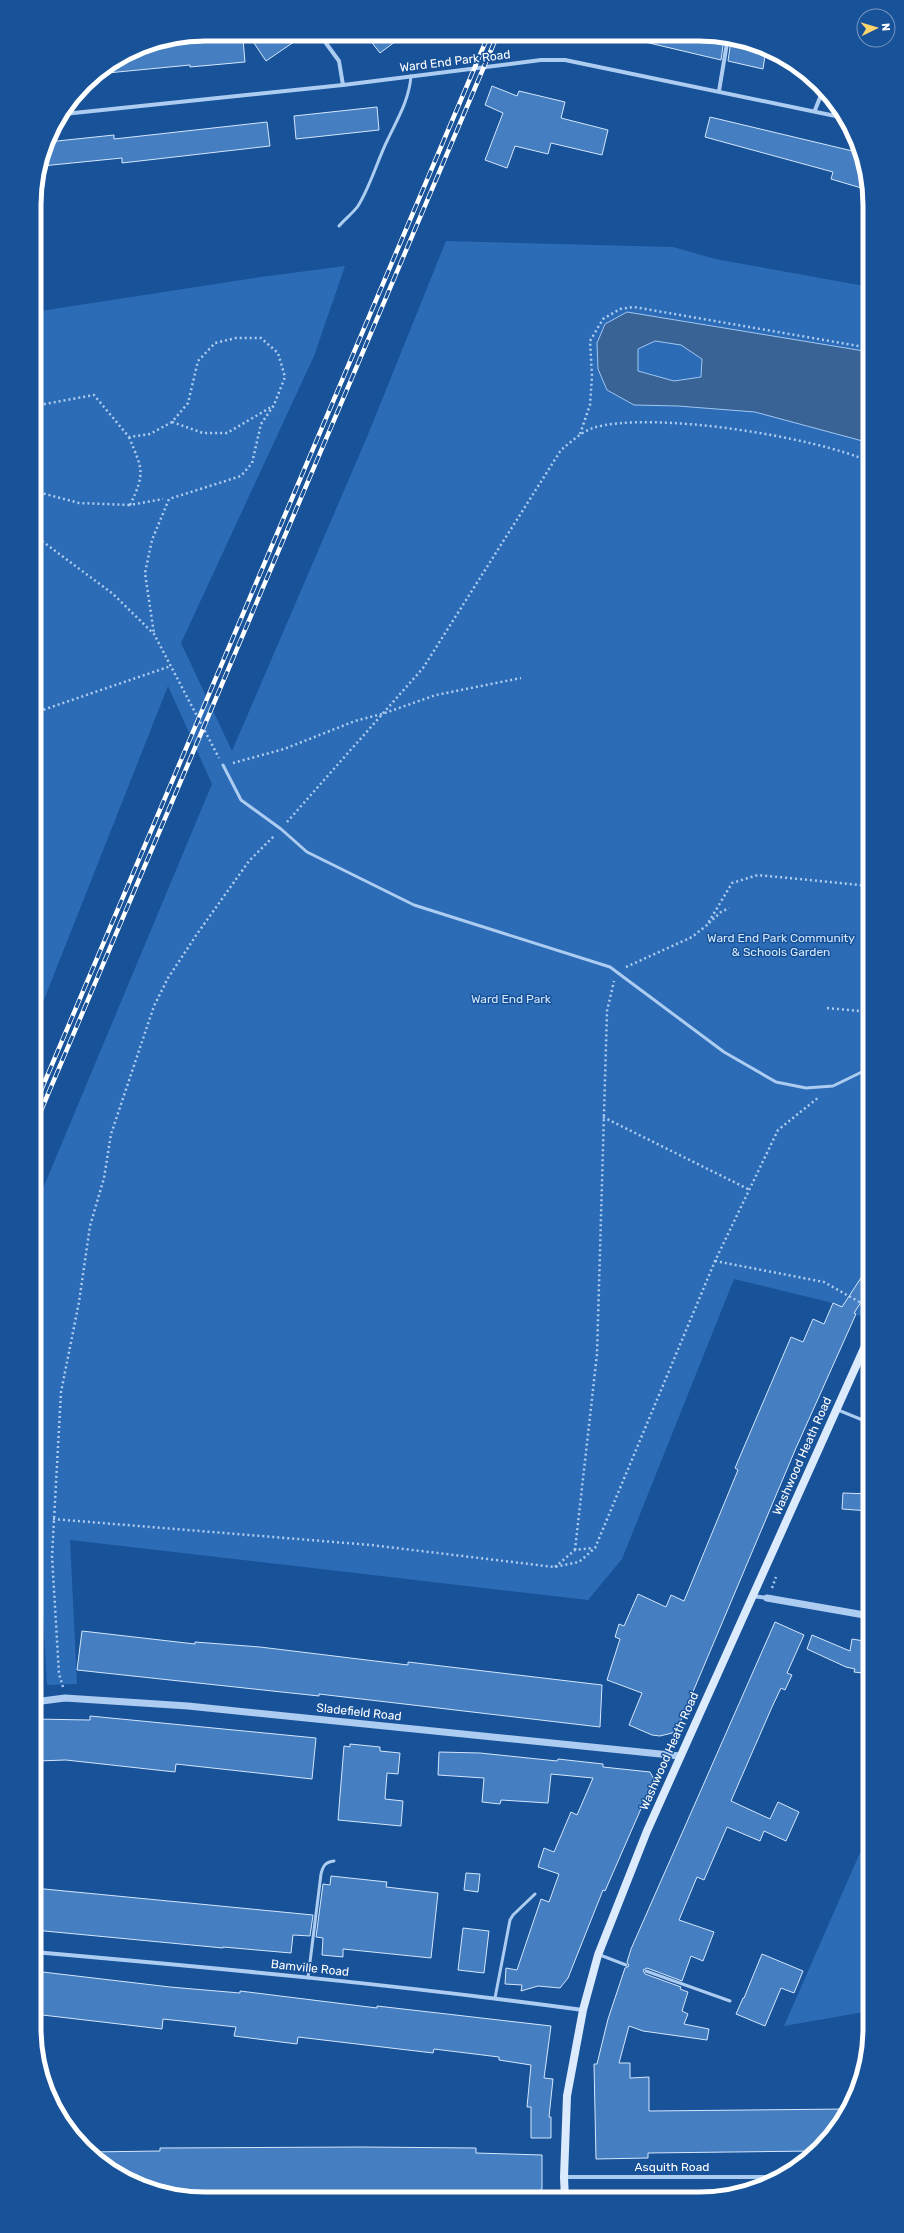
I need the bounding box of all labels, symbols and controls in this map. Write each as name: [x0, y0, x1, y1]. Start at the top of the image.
north arrow: [856, 8, 896, 48]
text: N: [879, 23, 892, 32]
street label: Ward End Park Road: [399, 47, 511, 75]
park label: Ward End Park Community & Schools Garden: [707, 931, 855, 959]
park label: Ward End Park: [471, 992, 552, 1006]
street label: Washwood Heath Road: [770, 1395, 834, 1517]
street label: Washwood Heath Road: [637, 1690, 701, 1812]
street label: Sladefield Road: [316, 1701, 402, 1723]
street label: Bamville Road: [270, 1957, 350, 1979]
street label: Asquith Road: [635, 2160, 709, 2174]

